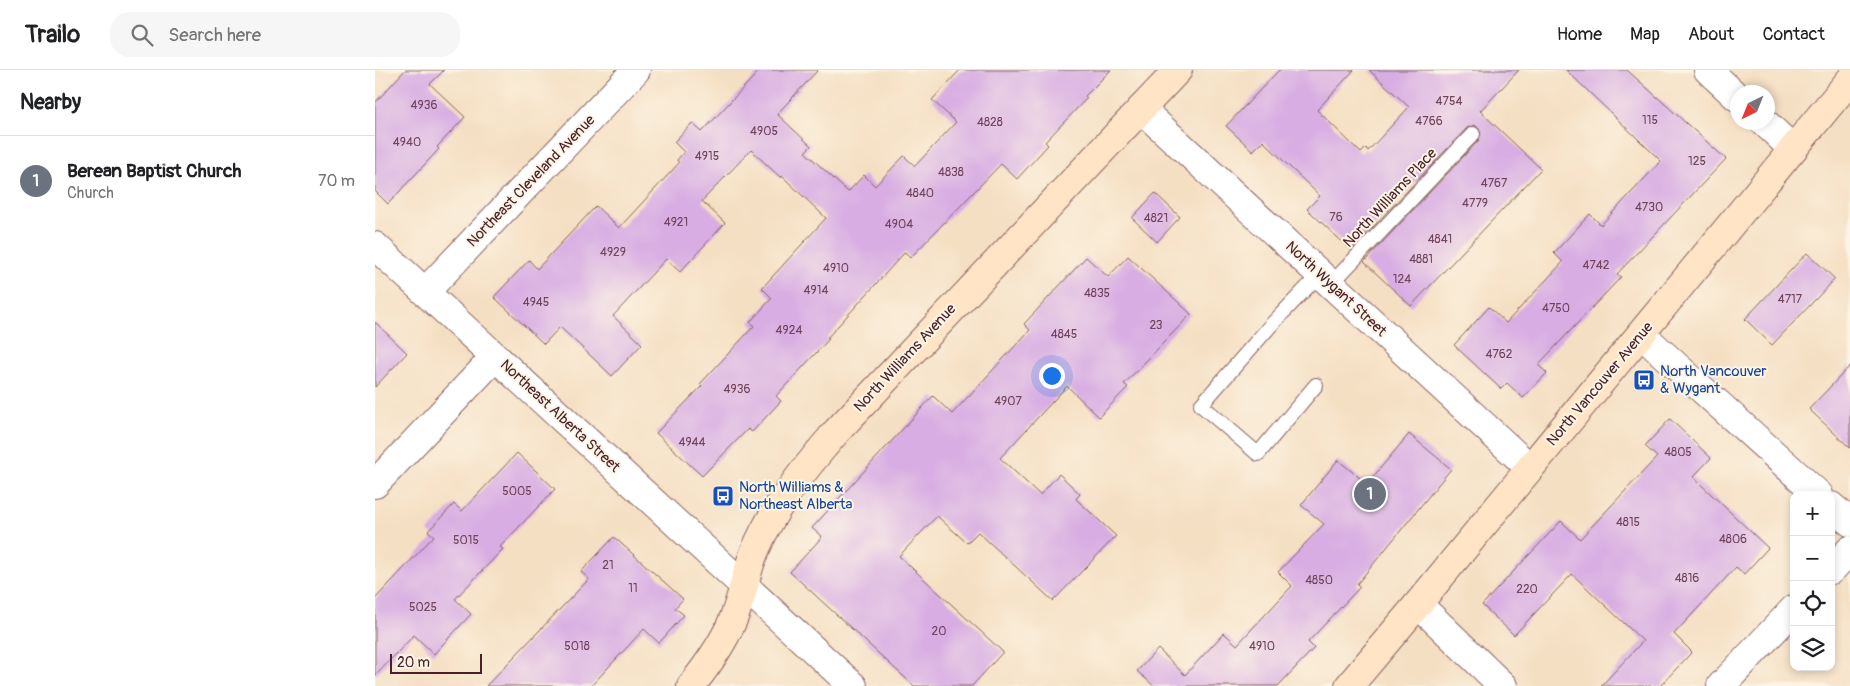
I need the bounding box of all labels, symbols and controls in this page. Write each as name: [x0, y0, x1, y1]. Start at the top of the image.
search box: [110, 12, 460, 57]
text: Trailo: [25, 20, 80, 49]
icon: search: [128, 21, 156, 49]
text: Search here: [168, 23, 261, 47]
text: Home: [1557, 23, 1602, 46]
text: Map: [1630, 23, 1660, 46]
text: About: [1688, 23, 1734, 46]
text: Contact: [1762, 23, 1825, 46]
north arrow: [1730, 85, 1775, 130]
text: Nearby: [20, 89, 81, 116]
house number: 4754: [1436, 94, 1462, 109]
house number: 4936: [411, 98, 437, 113]
street label: Northeast Cleveland Avenue: [463, 110, 600, 251]
house number: 115: [1642, 113, 1658, 128]
house number: 4766: [1415, 114, 1443, 129]
house number: 4828: [977, 115, 1003, 130]
house number: 4905: [750, 124, 778, 139]
house number: 4940: [393, 135, 421, 150]
street label: North Williams Place: [1339, 144, 1441, 252]
house number: 4915: [695, 149, 719, 164]
house number: 125: [1688, 154, 1706, 169]
text: Berean Baptist Church: [67, 159, 241, 183]
house number: 4838: [938, 165, 964, 180]
text: 1: [33, 171, 39, 191]
text: 70 m: [318, 171, 355, 191]
house number: 4767: [1481, 176, 1508, 191]
text: Church: [67, 183, 114, 203]
house number: 4840: [906, 186, 934, 201]
house number: 4779: [1462, 196, 1488, 211]
house number: 4730: [1635, 200, 1663, 215]
house number: 76: [1329, 210, 1343, 225]
house number: 4821: [1144, 211, 1168, 226]
house number: 4921: [664, 215, 688, 230]
house number: 4904: [885, 217, 913, 232]
house number: 4841: [1428, 232, 1452, 247]
street label: North Wygant Street: [1281, 237, 1391, 341]
house number: 4929: [600, 245, 626, 260]
house number: 4881: [1409, 252, 1433, 267]
house number: 4742: [1583, 258, 1610, 273]
house number: 4910: [823, 261, 849, 276]
house number: 124: [1393, 272, 1411, 287]
house number: 4914: [804, 283, 828, 298]
house number: 4835: [1084, 286, 1110, 301]
house number: 4717: [1778, 292, 1803, 307]
house number: 4945: [523, 295, 549, 310]
street label: North Williams Avenue: [850, 299, 961, 416]
house number: 4750: [1542, 301, 1570, 316]
house number: 23: [1149, 318, 1163, 333]
street label: North Vancouver Avenue: [1543, 318, 1658, 450]
house number: 4924: [776, 323, 802, 338]
house number: 4845: [1051, 327, 1077, 342]
house number: 4762: [1485, 347, 1513, 362]
street label: Northeast Alberta Street: [496, 355, 625, 477]
place label: North Vancouver & Wygant: [1660, 362, 1767, 398]
your location: [1039, 363, 1065, 389]
bus stop icon: North Vancouver & Wygant: [1632, 368, 1656, 392]
house number: 4936: [724, 382, 750, 397]
house number: 4907: [994, 394, 1022, 409]
house number: 4944: [678, 435, 706, 450]
house number: 4805: [1664, 445, 1692, 460]
pin: 1: [1354, 475, 1386, 513]
place label: North Williams & Northeast Alberta: [739, 478, 852, 514]
house number: 5005: [502, 484, 532, 499]
bus stop icon: North Williams & Northeast Alberta: [711, 484, 735, 508]
map controls: [1790, 491, 1835, 671]
button: +: [1790, 491, 1835, 536]
house number: 4815: [1616, 515, 1640, 530]
house number: 4806: [1719, 532, 1747, 547]
house number: 5015: [453, 533, 479, 548]
button: −: [1790, 536, 1835, 581]
house number: 21: [602, 558, 614, 573]
house number: 4816: [1675, 571, 1699, 586]
house number: 4850: [1305, 573, 1333, 588]
house number: 11: [628, 581, 638, 596]
button: locate: [1790, 581, 1835, 626]
house number: 220: [1516, 582, 1538, 597]
house number: 5025: [409, 600, 437, 615]
house number: 20: [932, 624, 946, 639]
button: layers: [1790, 626, 1835, 671]
house number: 5018: [564, 639, 590, 654]
house number: 4910: [1249, 639, 1275, 654]
scale bar: [390, 651, 483, 674]
text: 20 m: [397, 654, 430, 671]

